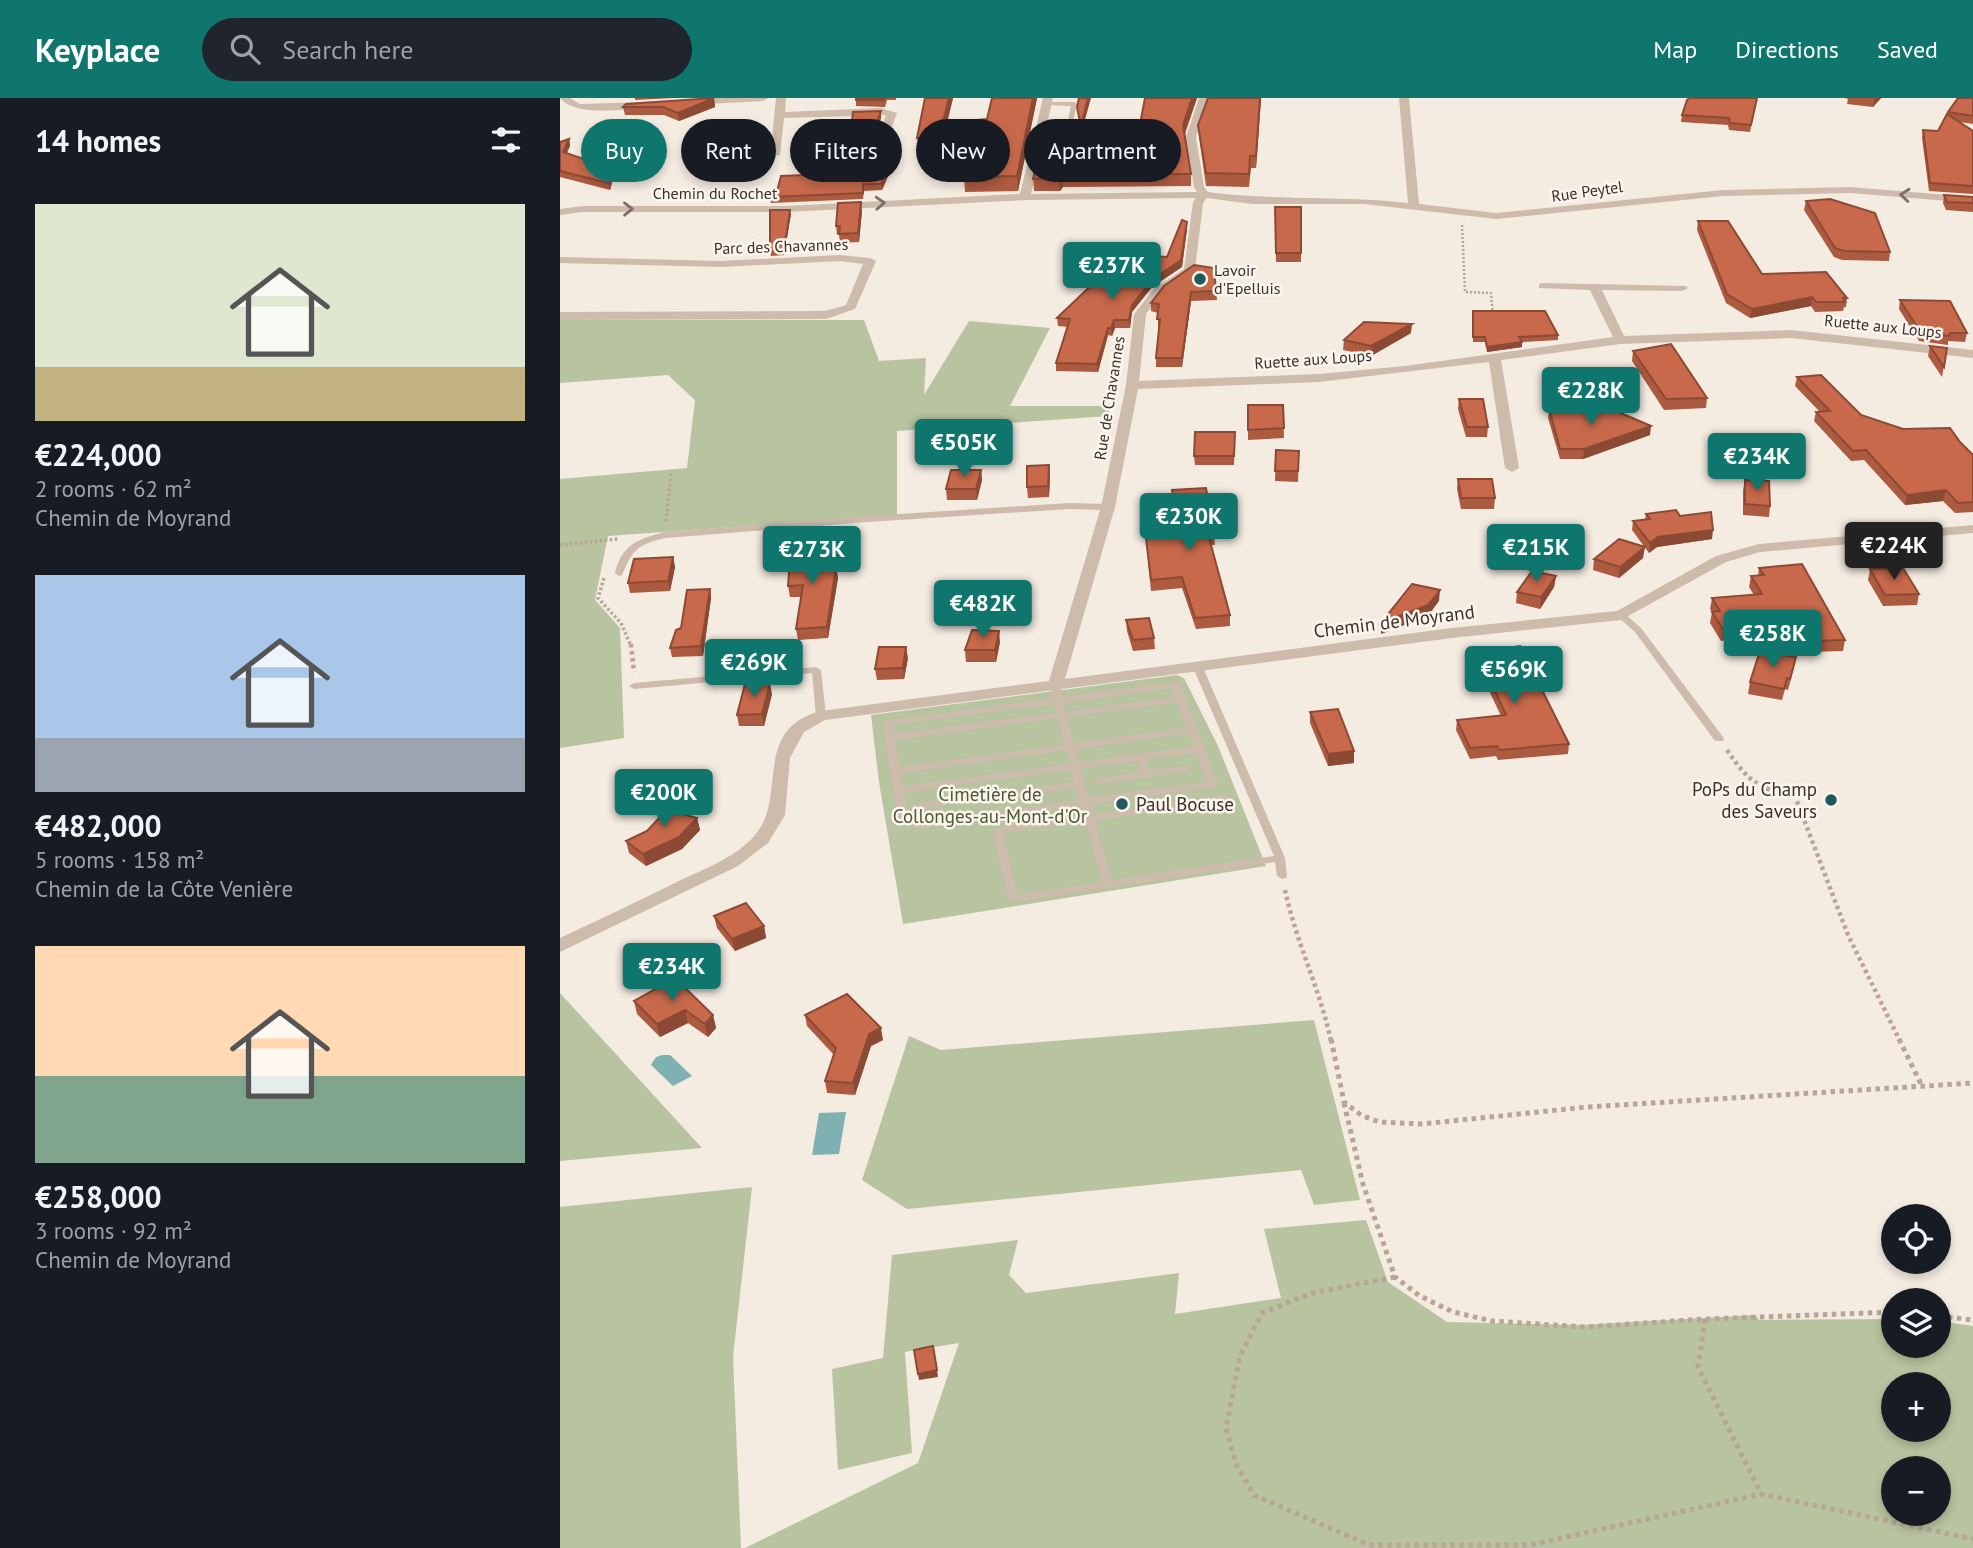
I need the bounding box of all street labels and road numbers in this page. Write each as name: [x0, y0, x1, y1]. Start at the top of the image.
street label: Rue Peytel: [1550, 176, 1624, 206]
street label: Chemin du Rochet: [653, 183, 778, 203]
street label: Parc des Chavannes: [713, 234, 849, 258]
street label: Ruette aux Loups: [1823, 310, 1943, 342]
street label: Rue de Chavannes: [1089, 334, 1129, 461]
street label: Ruette aux Loups: [1254, 345, 1373, 373]
street label: Chemin de Moyrand: [1312, 599, 1476, 643]

